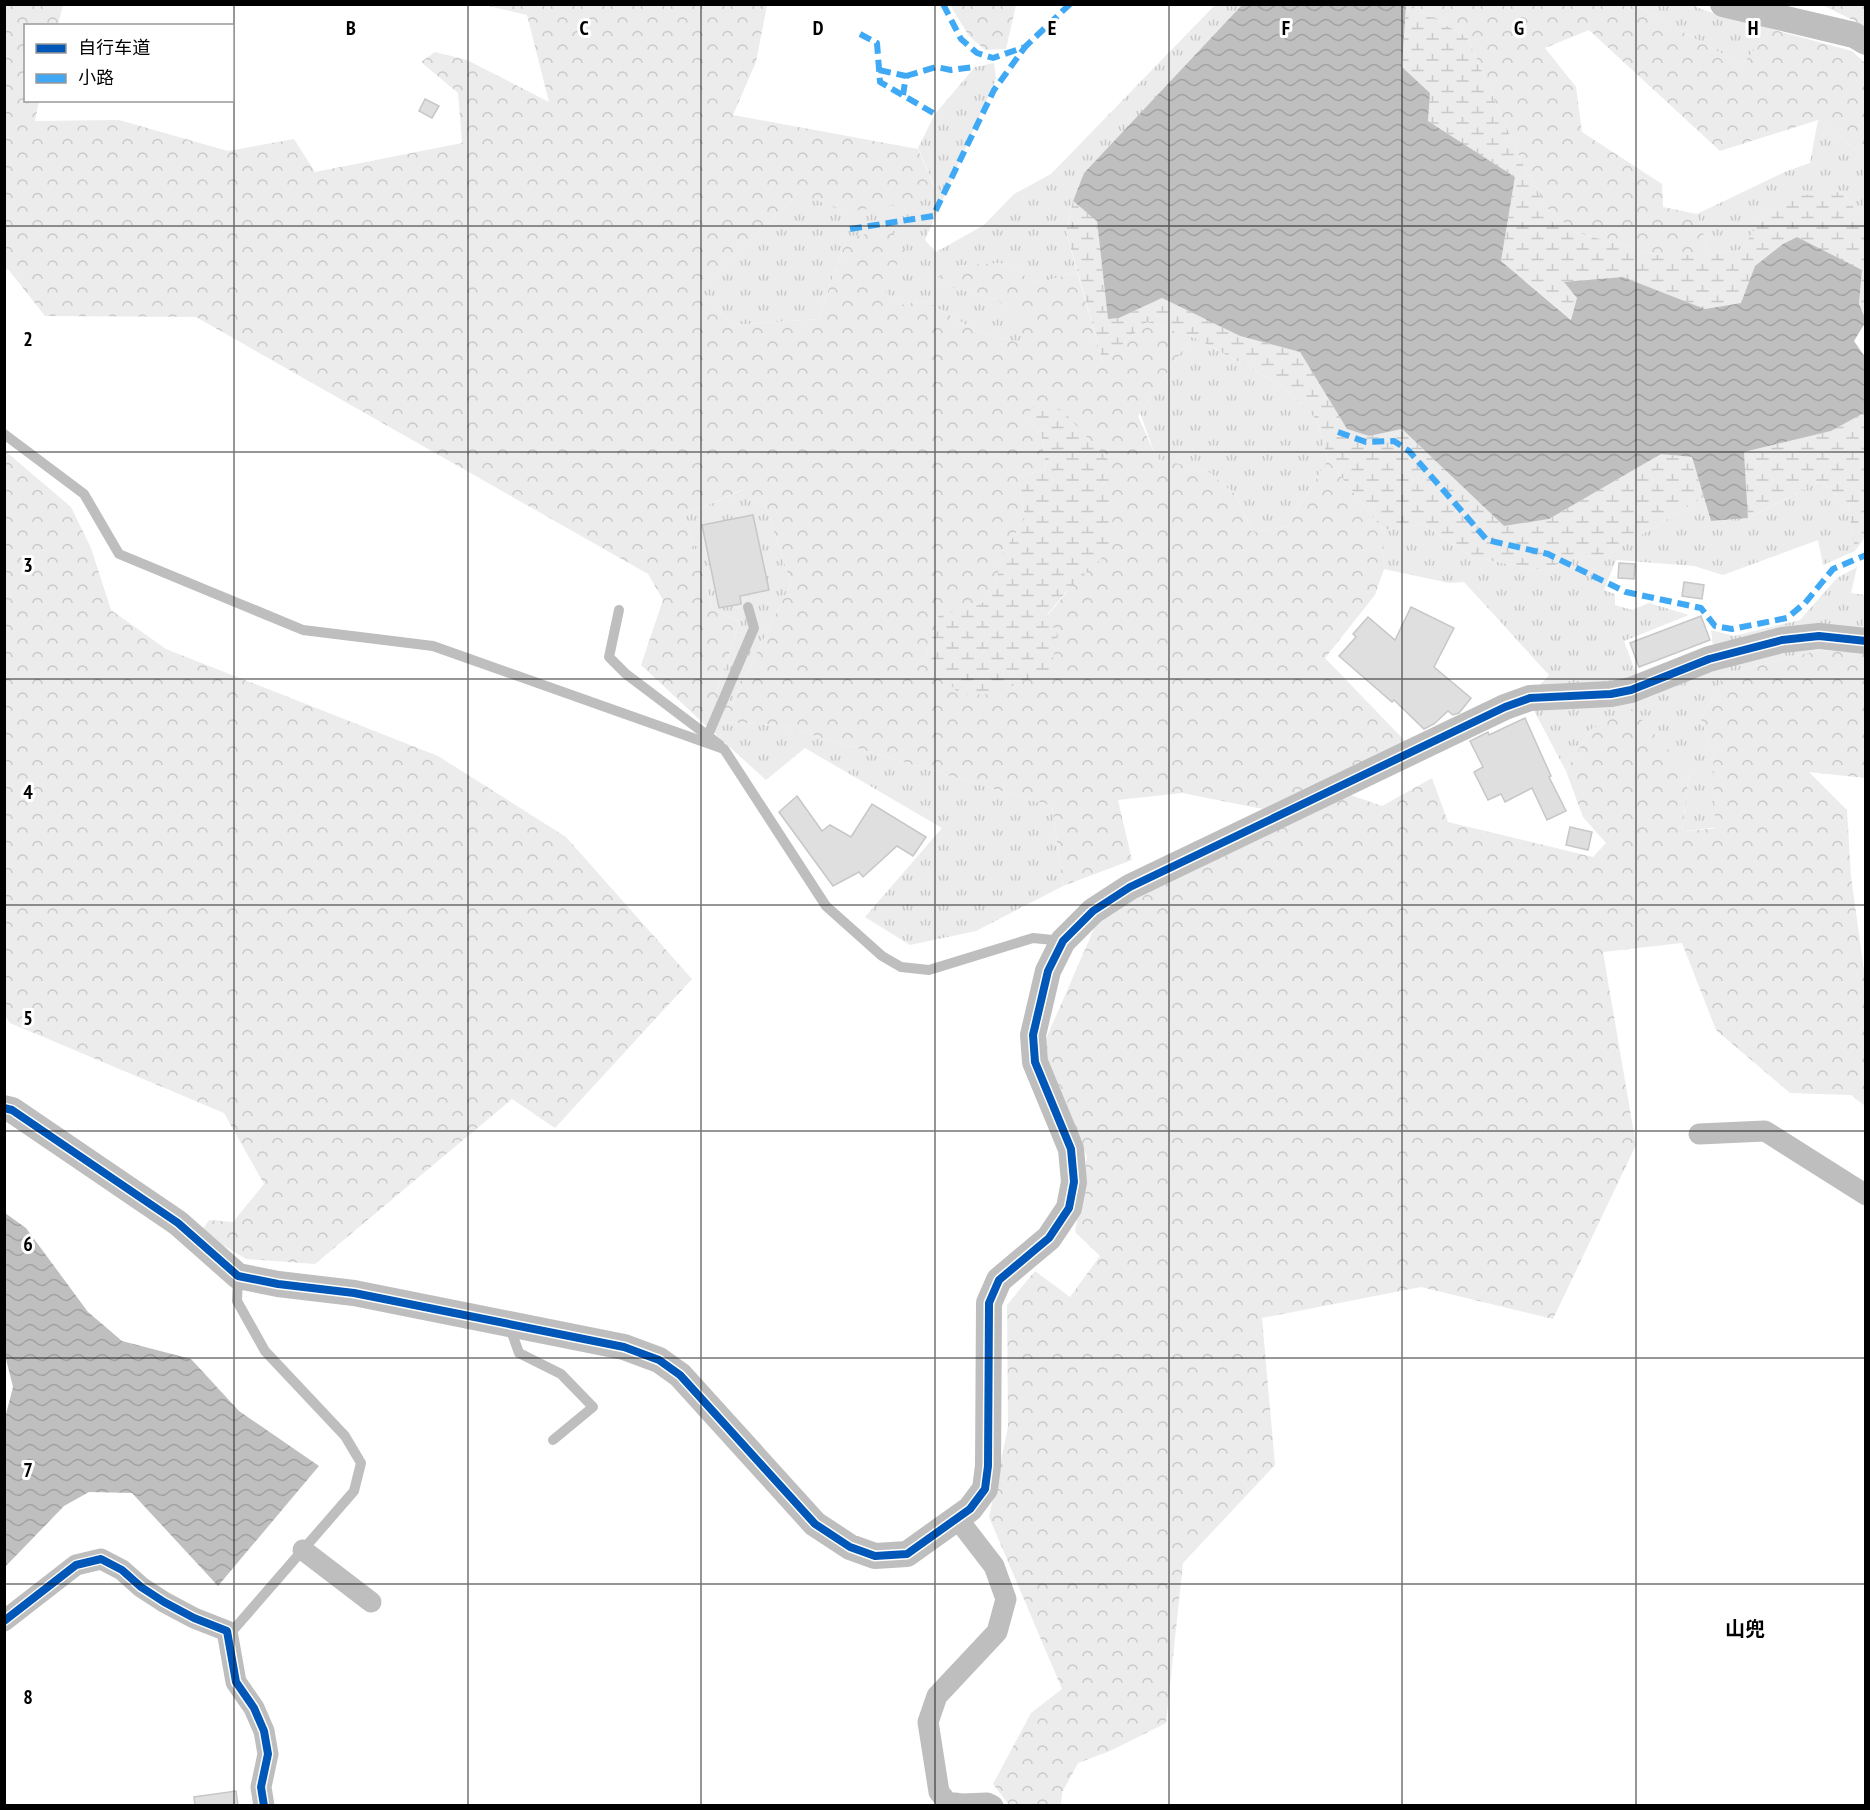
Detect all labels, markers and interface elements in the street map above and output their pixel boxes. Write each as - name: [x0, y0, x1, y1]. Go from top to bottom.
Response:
- text: B: [346, 15, 356, 41]
- text: C: [579, 15, 589, 41]
- text: D: [813, 15, 824, 41]
- text: E: [1048, 15, 1056, 41]
- text: F: [1282, 15, 1290, 41]
- text: G: [1514, 15, 1524, 41]
- text: H: [1748, 15, 1758, 41]
- legend: [24, 24, 234, 102]
- text: 自行车道: [78, 36, 150, 59]
- text: 小路: [78, 66, 114, 89]
- text: 2: [23, 326, 33, 352]
- text: 3: [23, 552, 33, 578]
- text: 4: [23, 779, 33, 805]
- text: 5: [23, 1005, 33, 1031]
- text: 6: [23, 1231, 33, 1257]
- text: 7: [23, 1457, 33, 1483]
- district label: 山兜: [1725, 1616, 1765, 1642]
- text: 8: [23, 1684, 33, 1710]

